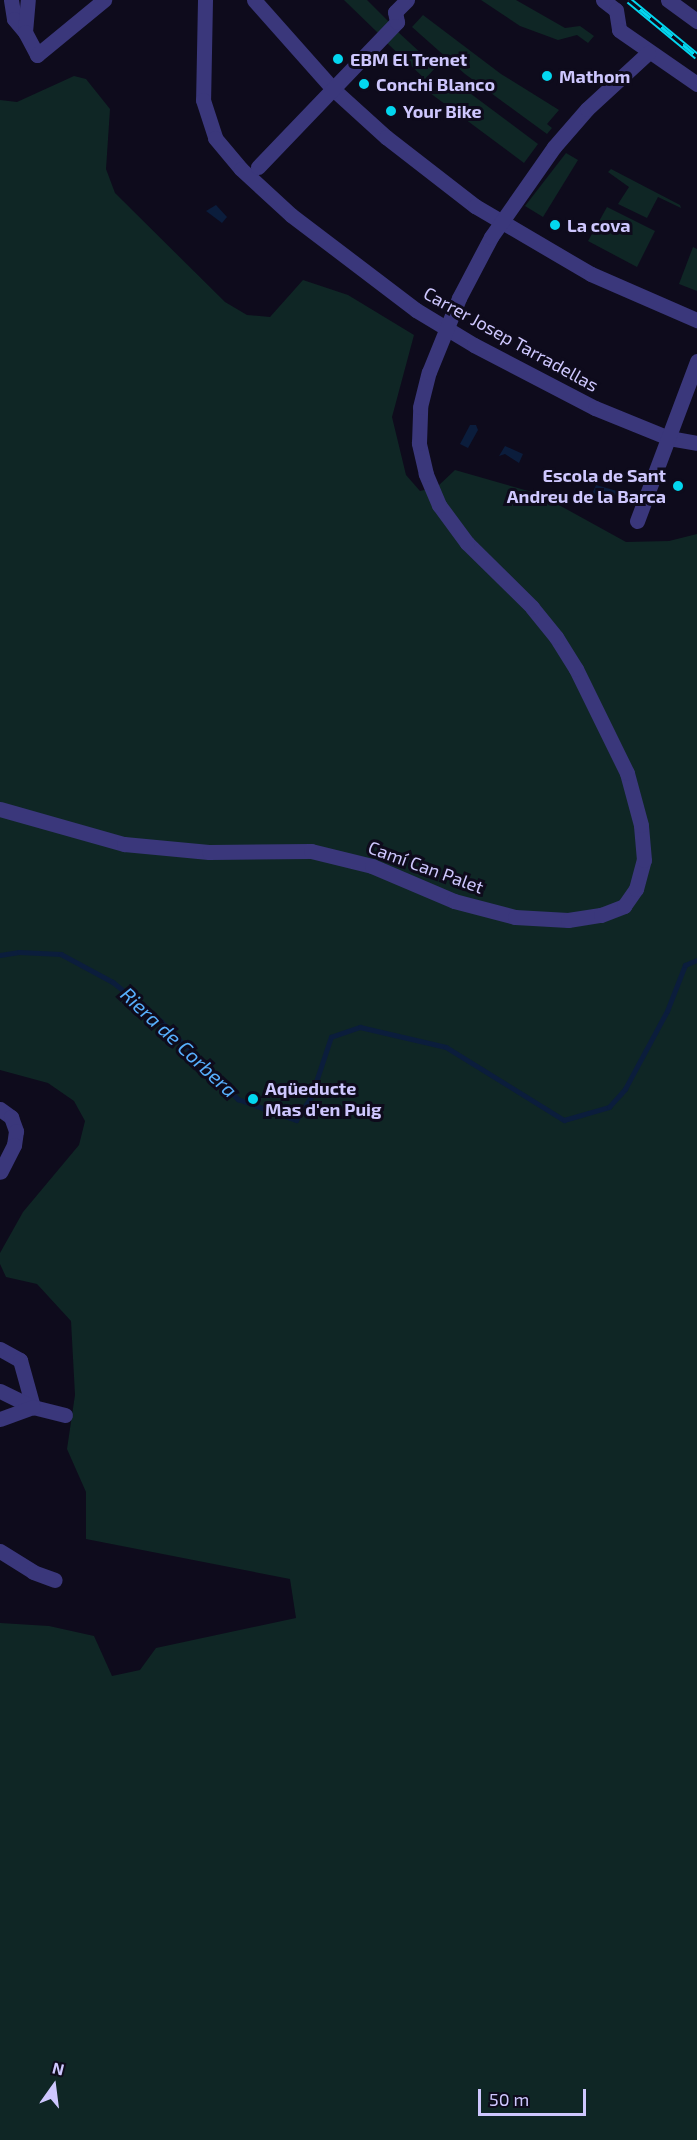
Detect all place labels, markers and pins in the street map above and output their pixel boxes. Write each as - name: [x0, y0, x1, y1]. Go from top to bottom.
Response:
- place label: EBM El Trenet: [350, 48, 468, 70]
- marker: EBM El Trenet: [331, 52, 345, 66]
- place label: Mathom: [559, 65, 630, 87]
- marker: Mathom: [540, 69, 554, 83]
- place label: Conchi Blanco: [376, 73, 495, 95]
- marker: Conchi Blanco: [357, 77, 371, 91]
- place label: Your Bike: [403, 100, 482, 122]
- marker: Your Bike: [384, 104, 398, 118]
- place label: La cova: [567, 214, 631, 236]
- marker: La cova: [548, 218, 562, 232]
- place label: Escola de Sant Andreu de la Barca: [507, 465, 666, 508]
- marker: Escola de Sant Andreu de la Barca: [671, 479, 685, 493]
- place label: Aqüeducte Mas d'en Puig: [265, 1078, 381, 1120]
- marker: Aqüeducte Mas d'en Puig: [246, 1092, 260, 1106]

